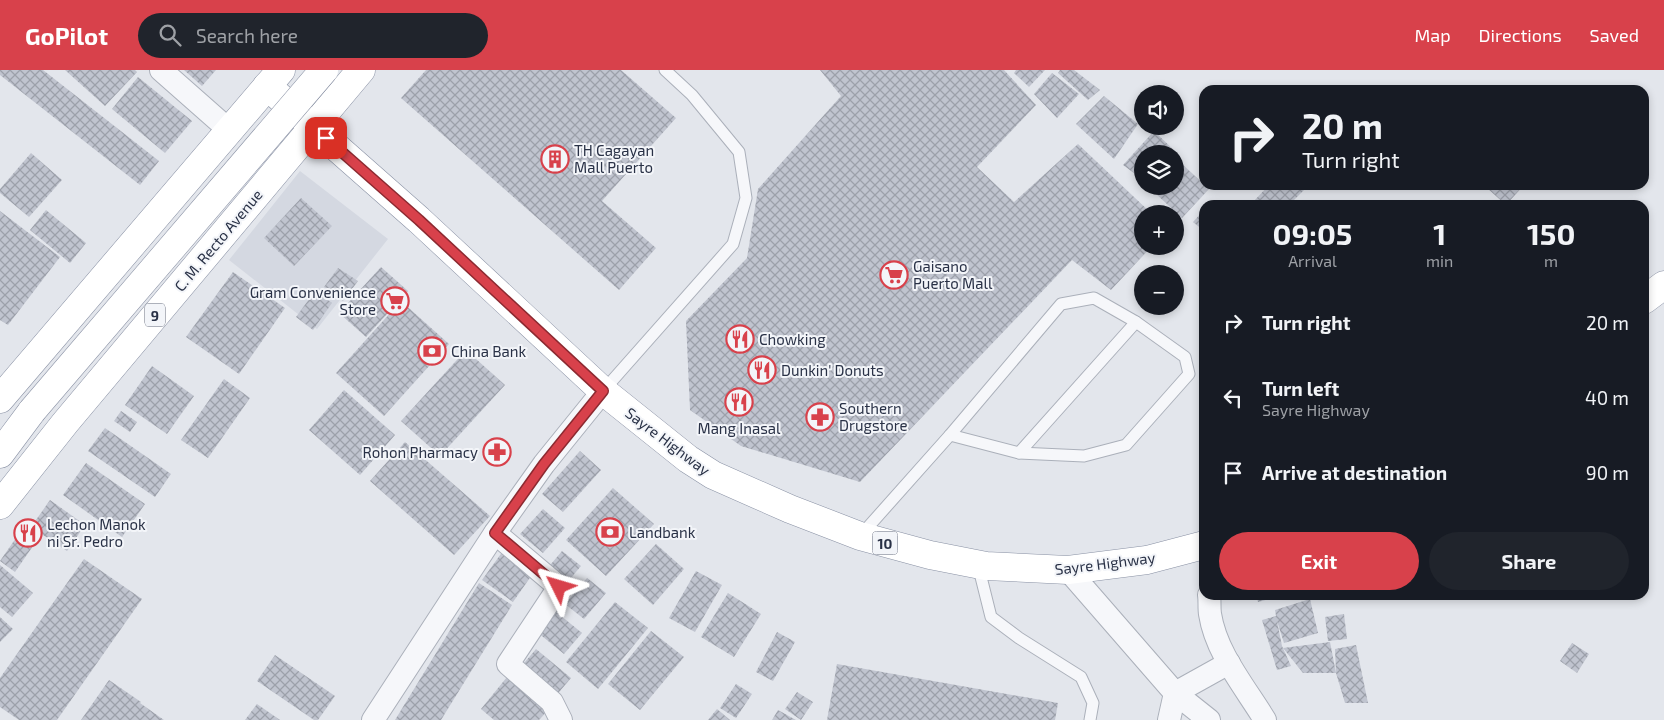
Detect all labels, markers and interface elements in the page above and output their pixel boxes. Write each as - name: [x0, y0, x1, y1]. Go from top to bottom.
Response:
- search box: [138, 13, 488, 58]
- text: GoPilot: [25, 21, 108, 50]
- icon: search: [156, 21, 184, 49]
- text: Search here: [196, 24, 298, 47]
- text: Map: [1414, 24, 1451, 46]
- text: Directions: [1479, 24, 1562, 46]
- text: Saved: [1590, 24, 1639, 46]
- map controls: [1134, 85, 1184, 315]
- button: sound: [1134, 85, 1184, 135]
- text: 20 m: [1302, 104, 1383, 146]
- icon: right: [1219, 105, 1284, 170]
- pin: [305, 117, 347, 159]
- icon: arrive: [312, 124, 340, 152]
- place label: TH Cagayan Mall Puerto: [574, 141, 654, 176]
- building icon: TH Cagayan Mall Puerto: [540, 144, 570, 174]
- button: layers: [1134, 145, 1184, 195]
- text: Turn right: [1302, 146, 1400, 172]
- street label: C. M. Recto Avenue: [170, 185, 266, 295]
- button: +: [1134, 205, 1184, 255]
- text: 09:05: [1273, 215, 1352, 251]
- text: 1: [1433, 215, 1446, 251]
- text: 150: [1527, 215, 1575, 251]
- text: Arrival: [1288, 251, 1337, 270]
- text: min: [1426, 251, 1453, 270]
- text: m: [1544, 251, 1558, 270]
- place label: Gaisano Puerto Mall: [913, 257, 993, 292]
- supermarket icon: Gaisano Puerto Mall: [879, 260, 909, 290]
- button: −: [1134, 265, 1184, 315]
- place label: Gram Convenience Store: [250, 283, 376, 318]
- supermarket icon: Gram Convenience Store: [380, 286, 410, 316]
- road number: 9: [145, 304, 165, 326]
- icon: right: [1219, 309, 1247, 337]
- text: Turn right: [1262, 311, 1350, 334]
- text: 20 m: [1586, 311, 1629, 334]
- restaurant icon: Chowking: [725, 324, 755, 354]
- place label: Chowking: [759, 330, 826, 348]
- bank icon: China Bank: [417, 336, 447, 366]
- place label: China Bank: [451, 342, 527, 360]
- restaurant icon: Dunkin' Donuts: [747, 355, 777, 385]
- place label: Dunkin' Donuts: [781, 361, 884, 379]
- text: Turn left: [1262, 377, 1339, 400]
- icon: left: [1219, 384, 1247, 412]
- text: 40 m: [1585, 386, 1629, 409]
- restaurant icon: Mang Inasal: [724, 387, 754, 417]
- place label: Southern Drugstore: [839, 399, 908, 434]
- text: Sayre Highway: [1262, 400, 1370, 419]
- pharmacy icon: Southern Drugstore: [805, 402, 835, 432]
- street label: Sayre Highway: [622, 403, 714, 479]
- place label: Mang Inasal: [697, 419, 781, 437]
- pharmacy icon: Rohon Pharmacy: [482, 437, 512, 467]
- place label: Rohon Pharmacy: [363, 443, 478, 461]
- icon: arrive: [1219, 459, 1247, 487]
- text: Arrive at destination: [1262, 461, 1447, 484]
- text: 90 m: [1586, 461, 1629, 484]
- place label: Lechon Manok ni Sr. Pedro: [47, 515, 146, 550]
- bank icon: Landbank: [595, 517, 625, 547]
- restaurant icon: Lechon Manok ni Sr. Pedro: [13, 518, 43, 548]
- place label: Landbank: [629, 523, 696, 541]
- road number: 10: [872, 532, 898, 554]
- button: Exit: [1219, 532, 1419, 590]
- button: Share: [1429, 532, 1629, 590]
- street label: Sayre Highway: [1054, 548, 1156, 578]
- position arrow: [532, 560, 584, 612]

